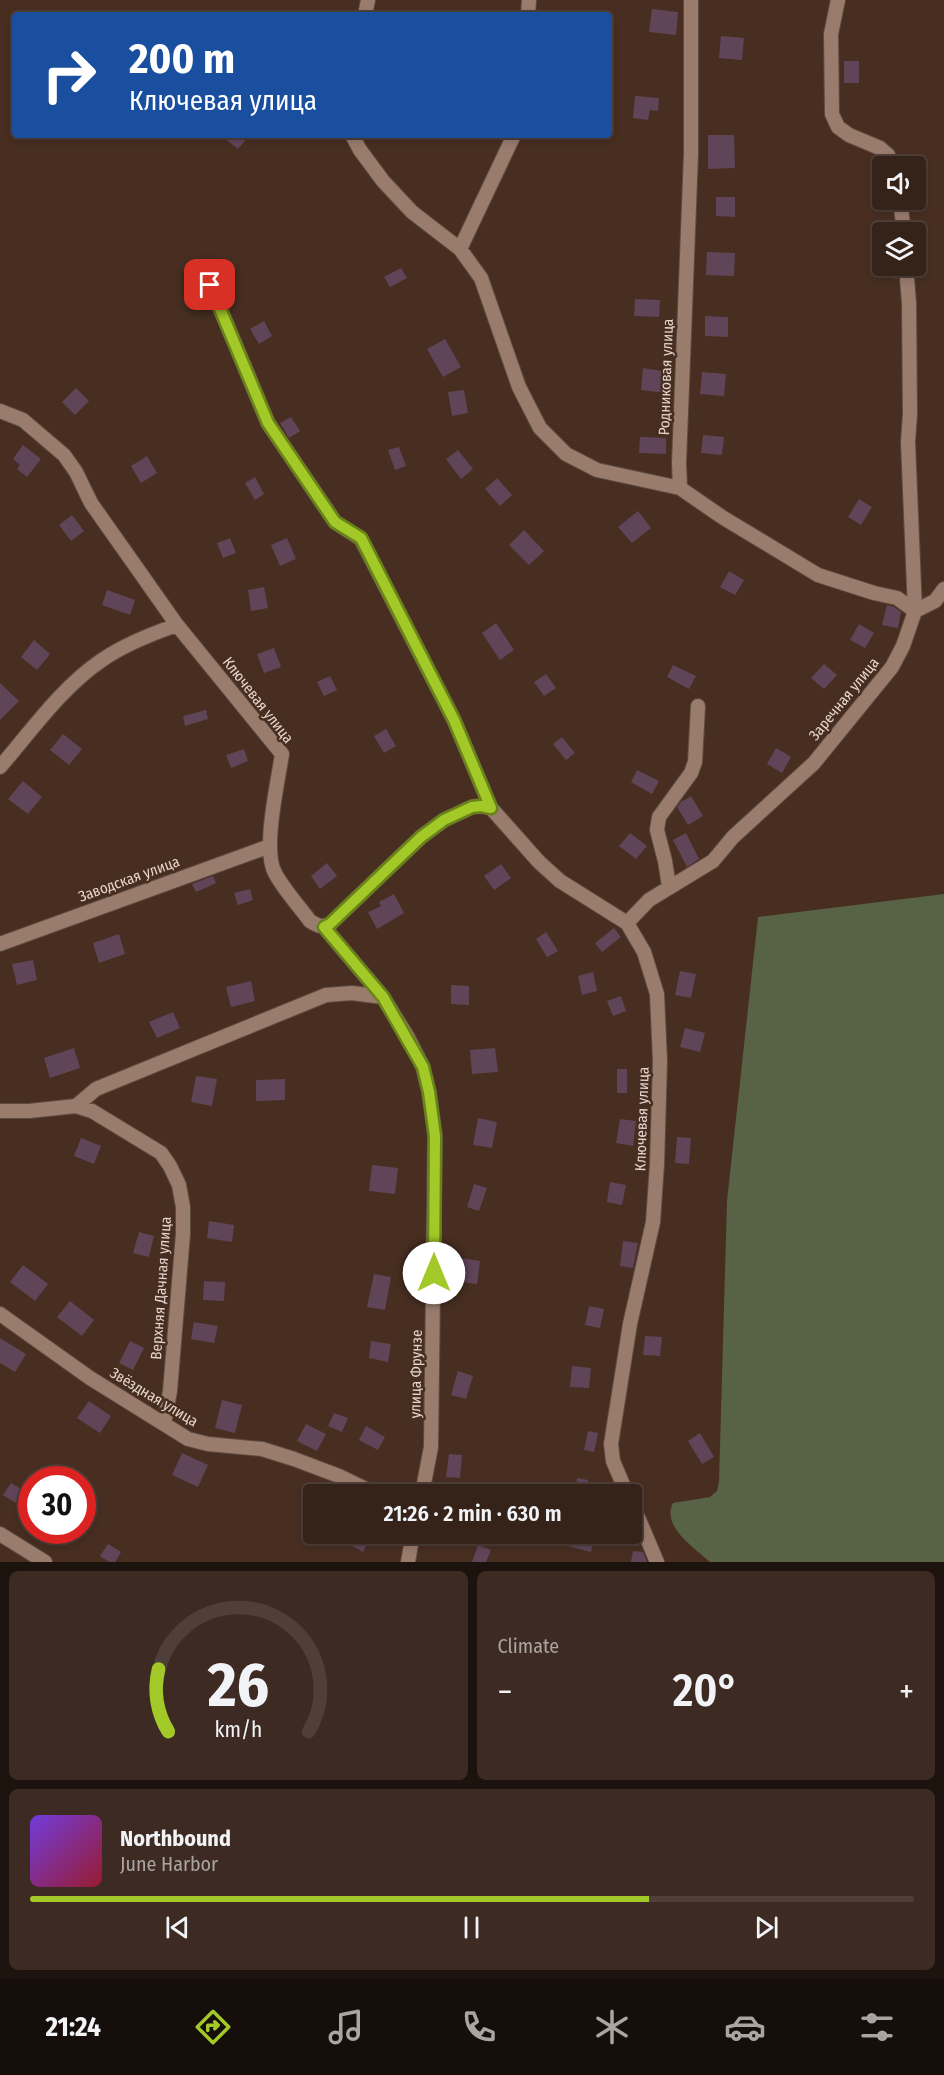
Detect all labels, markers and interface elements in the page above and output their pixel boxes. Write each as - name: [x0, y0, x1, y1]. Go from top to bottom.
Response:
- text: 200 m: [129, 34, 235, 84]
- icon: right: [30, 36, 108, 114]
- text: Ключевая улица: [129, 85, 317, 117]
- map controls: [872, 156, 926, 276]
- button: sound: [872, 156, 926, 210]
- button: layers: [872, 222, 926, 276]
- pin: [184, 259, 235, 310]
- icon: arrive: [193, 268, 226, 301]
- street label: Родниковая улица: [655, 318, 677, 436]
- street label: Ключевая улица: [219, 653, 297, 747]
- street label: Заречная улица: [805, 654, 883, 744]
- street label: Заводская улица: [76, 852, 182, 906]
- street label: Ключевая улица: [631, 1066, 653, 1172]
- street label: Верхняя Дачная улица: [147, 1216, 175, 1360]
- position arrow: [402, 1241, 466, 1305]
- street label: улица Фрунзе: [406, 1329, 426, 1419]
- street label: Звёздная улица: [107, 1364, 201, 1430]
- speed limit sign: 30: [18, 1466, 96, 1544]
- text: 21:26 · 2 min · 630 m: [384, 1500, 561, 1527]
- text: Climate: [498, 1634, 559, 1658]
- text: 26: [206, 1648, 269, 1723]
- text: 20°: [673, 1664, 739, 1718]
- text: −: [498, 1672, 512, 1712]
- text: +: [899, 1672, 914, 1712]
- text: km/h: [214, 1718, 262, 1744]
- text: Northbound: [120, 1825, 231, 1852]
- text: June Harbor: [120, 1852, 218, 1876]
- icon: previous: [161, 1911, 194, 1944]
- icon: pause: [455, 1911, 488, 1944]
- icon: next: [750, 1911, 783, 1944]
- icon: directions: [192, 2006, 234, 2048]
- icon: music: [325, 2006, 367, 2048]
- icon: phone: [458, 2006, 500, 2048]
- icon: climate: [591, 2006, 633, 2048]
- icon: car: [724, 2006, 766, 2048]
- icon: filters: [856, 2006, 898, 2048]
- text: 21:24: [45, 2011, 101, 2043]

